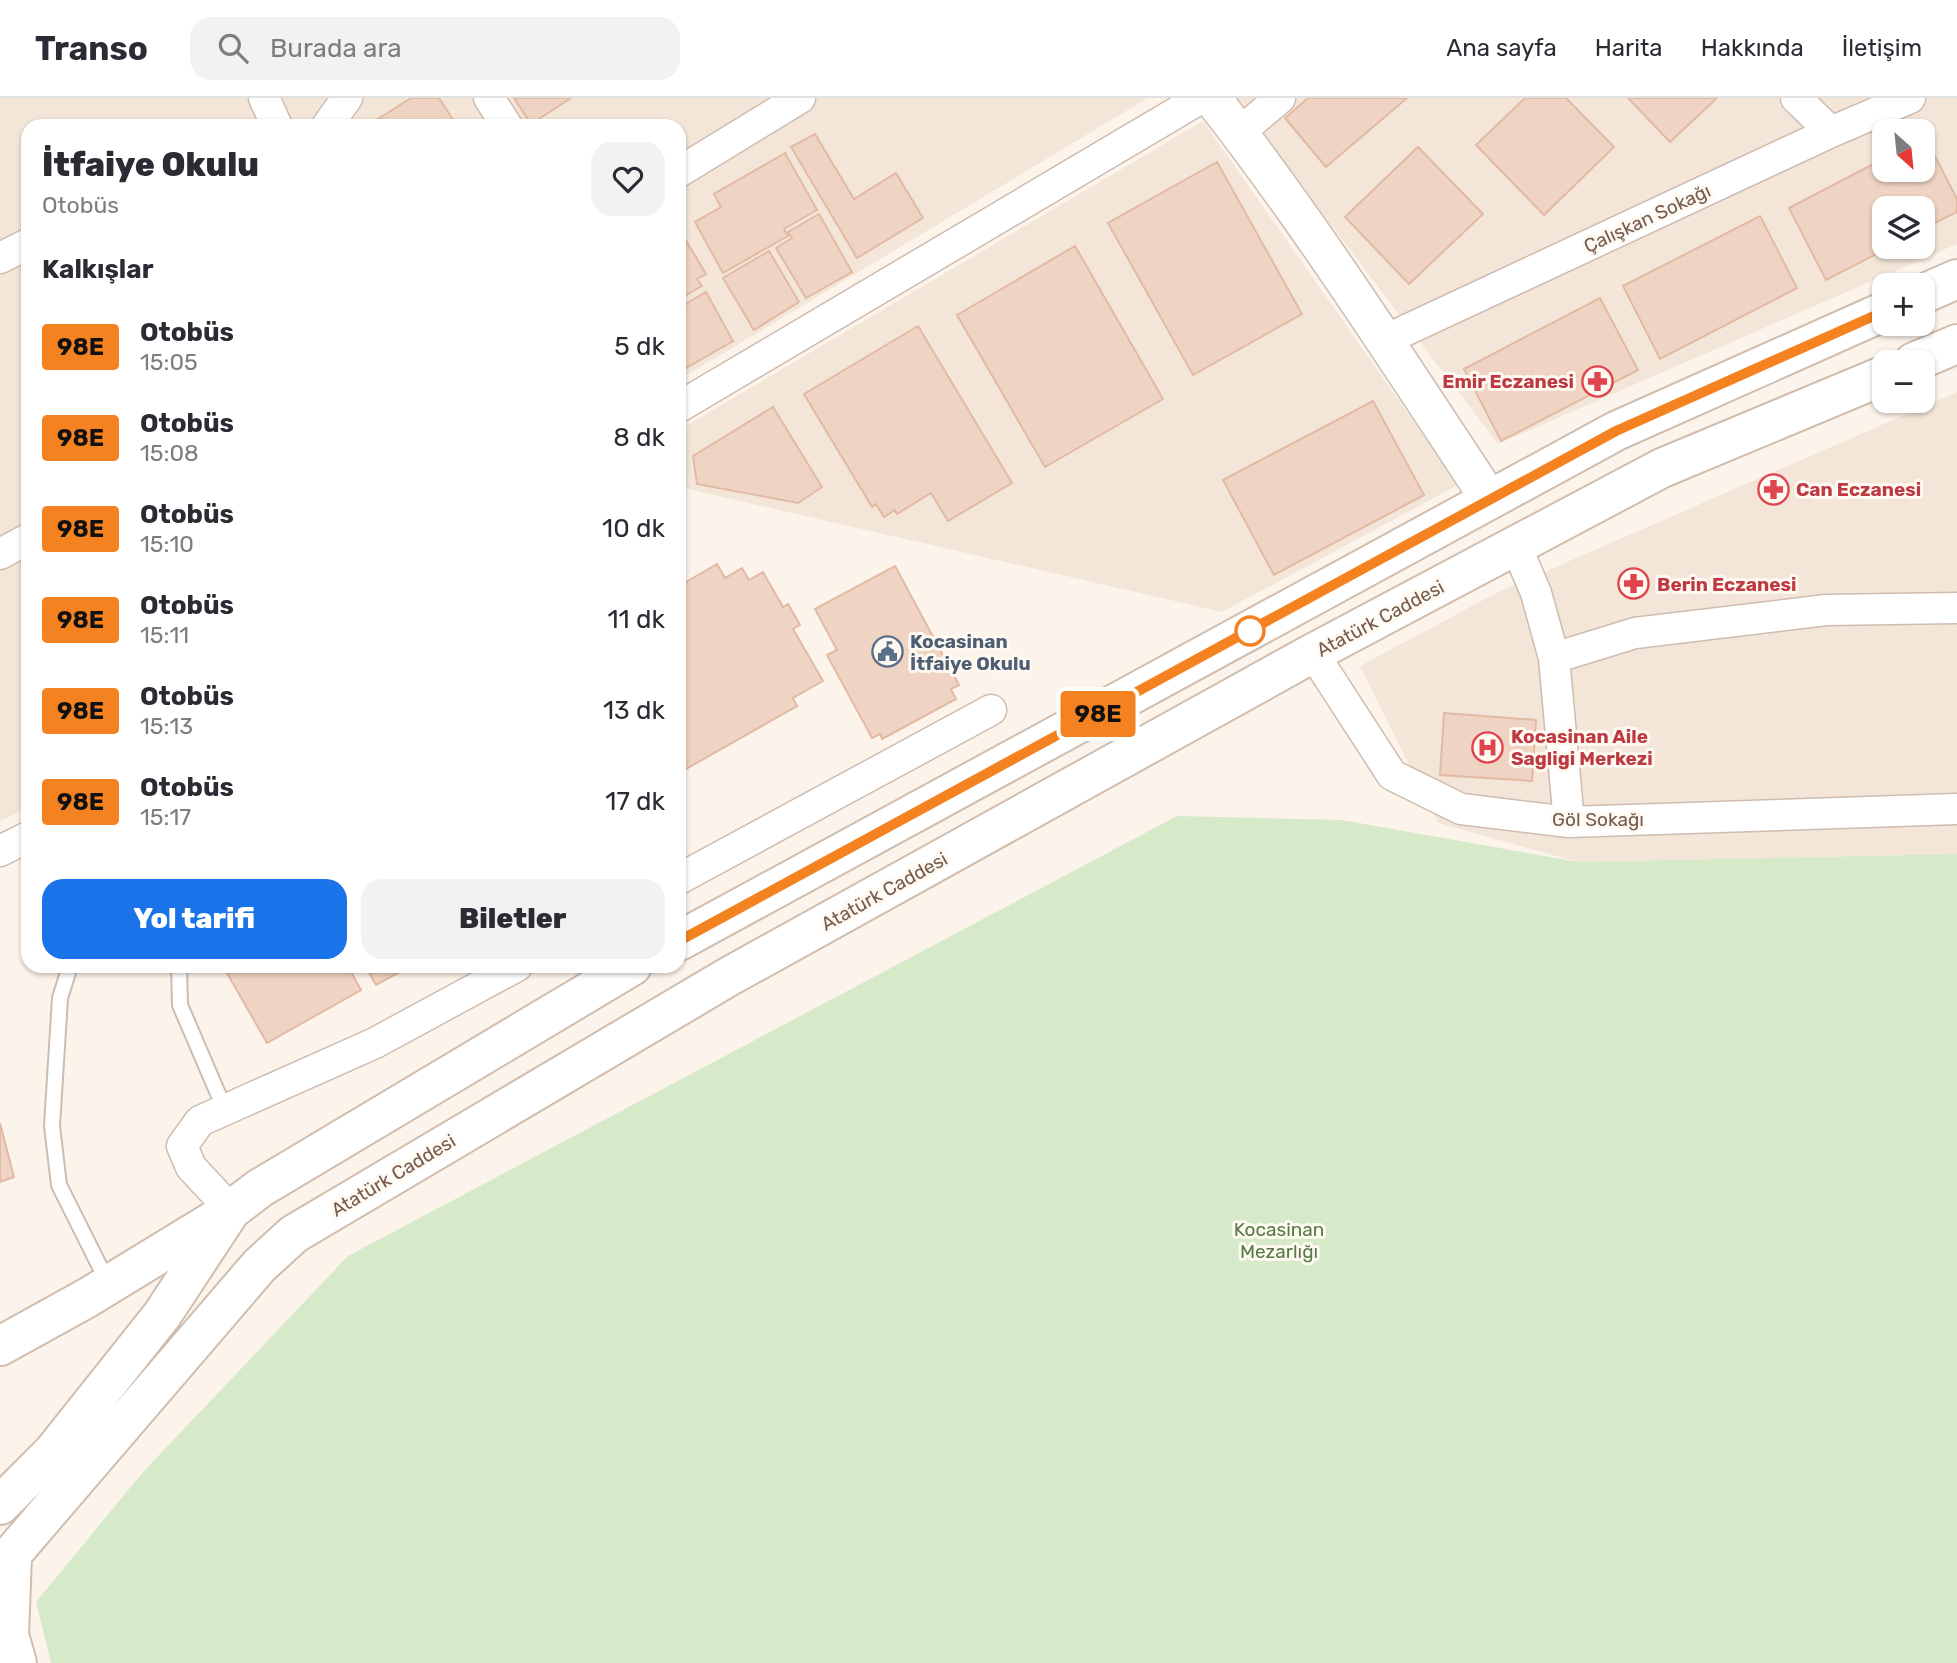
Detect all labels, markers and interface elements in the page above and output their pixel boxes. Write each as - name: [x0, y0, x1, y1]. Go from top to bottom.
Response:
- search box: [190, 17, 680, 80]
- text: Transo: [35, 29, 148, 68]
- icon: search: [214, 29, 252, 67]
- text: Burada ara: [270, 33, 401, 64]
- text: Ana sayfa: [1446, 34, 1557, 62]
- text: Harita: [1595, 34, 1663, 62]
- text: Hakkında: [1701, 34, 1804, 62]
- text: İletişim: [1842, 34, 1922, 62]
- north arrow: [1872, 119, 1936, 182]
- map controls: [1872, 119, 1935, 413]
- button: heart: [591, 142, 665, 216]
- text: İtfaiye Okulu: [42, 145, 259, 184]
- street label: Çalışkan Sokağı: [1580, 179, 1714, 258]
- text: Otobüs: [42, 191, 119, 219]
- button: layers: [1872, 196, 1935, 259]
- text: Kalkışlar: [42, 254, 153, 285]
- button: +: [1872, 273, 1935, 336]
- text: Otobüs: [140, 317, 234, 348]
- text: 5 dk: [614, 331, 665, 362]
- text: 98E: [57, 333, 104, 361]
- text: 15:05: [140, 348, 198, 376]
- button: −: [1872, 350, 1935, 413]
- pharmacy icon: Emir Eczanesi: [1580, 364, 1614, 398]
- place label: Emir Eczanesi: [1442, 370, 1574, 393]
- text: Otobüs: [140, 408, 234, 439]
- text: 8 dk: [613, 422, 665, 453]
- text: 98E: [57, 424, 104, 452]
- text: 15:08: [140, 439, 199, 467]
- pharmacy icon: Can Eczanesi: [1756, 472, 1790, 506]
- place label: Can Eczanesi: [1796, 478, 1921, 501]
- text: Otobüs: [140, 499, 234, 530]
- text: 10 dk: [602, 513, 665, 544]
- text: 98E: [57, 515, 104, 543]
- text: 15:10: [140, 530, 194, 558]
- pharmacy icon: Berin Eczanesi: [1617, 567, 1651, 601]
- place label: Berin Eczanesi: [1657, 573, 1796, 596]
- street label: Atatürk Caddesi: [1313, 575, 1448, 662]
- text: Otobüs: [140, 590, 234, 621]
- text: 11 dk: [607, 604, 665, 635]
- text: 98E: [57, 606, 104, 634]
- unlabelled marker: [1235, 616, 1265, 646]
- text: 15:11: [140, 621, 189, 649]
- place label: Kocasinan İtfaiye Okulu: [910, 630, 1031, 675]
- public building icon: Kocasinan İtfaiye Okulu: [870, 635, 904, 669]
- text: Otobüs: [140, 681, 234, 712]
- line badge: 98E: [1058, 691, 1138, 737]
- text: 13 dk: [603, 695, 665, 726]
- text: 98E: [57, 697, 104, 725]
- text: 98E: [1075, 700, 1121, 728]
- text: 15:13: [140, 712, 193, 740]
- place label: Kocasinan Aile Sagligi Merkezi: [1511, 725, 1653, 770]
- hospital icon: Kocasinan Aile Sagligi Merkezi: [1471, 730, 1505, 764]
- text: Otobüs: [140, 772, 234, 803]
- text: 17 dk: [605, 786, 665, 817]
- text: 98E: [57, 788, 104, 816]
- text: 15:17: [140, 803, 191, 831]
- street label: Göl Sokağı: [1552, 808, 1644, 831]
- street label: Atatürk Caddesi: [817, 847, 952, 936]
- button: Yol tarifi: [42, 879, 347, 959]
- button: Biletler: [361, 879, 665, 959]
- street label: Atatürk Caddesi: [327, 1129, 460, 1222]
- park label: Kocasinan Mezarlığı: [1234, 1218, 1324, 1263]

